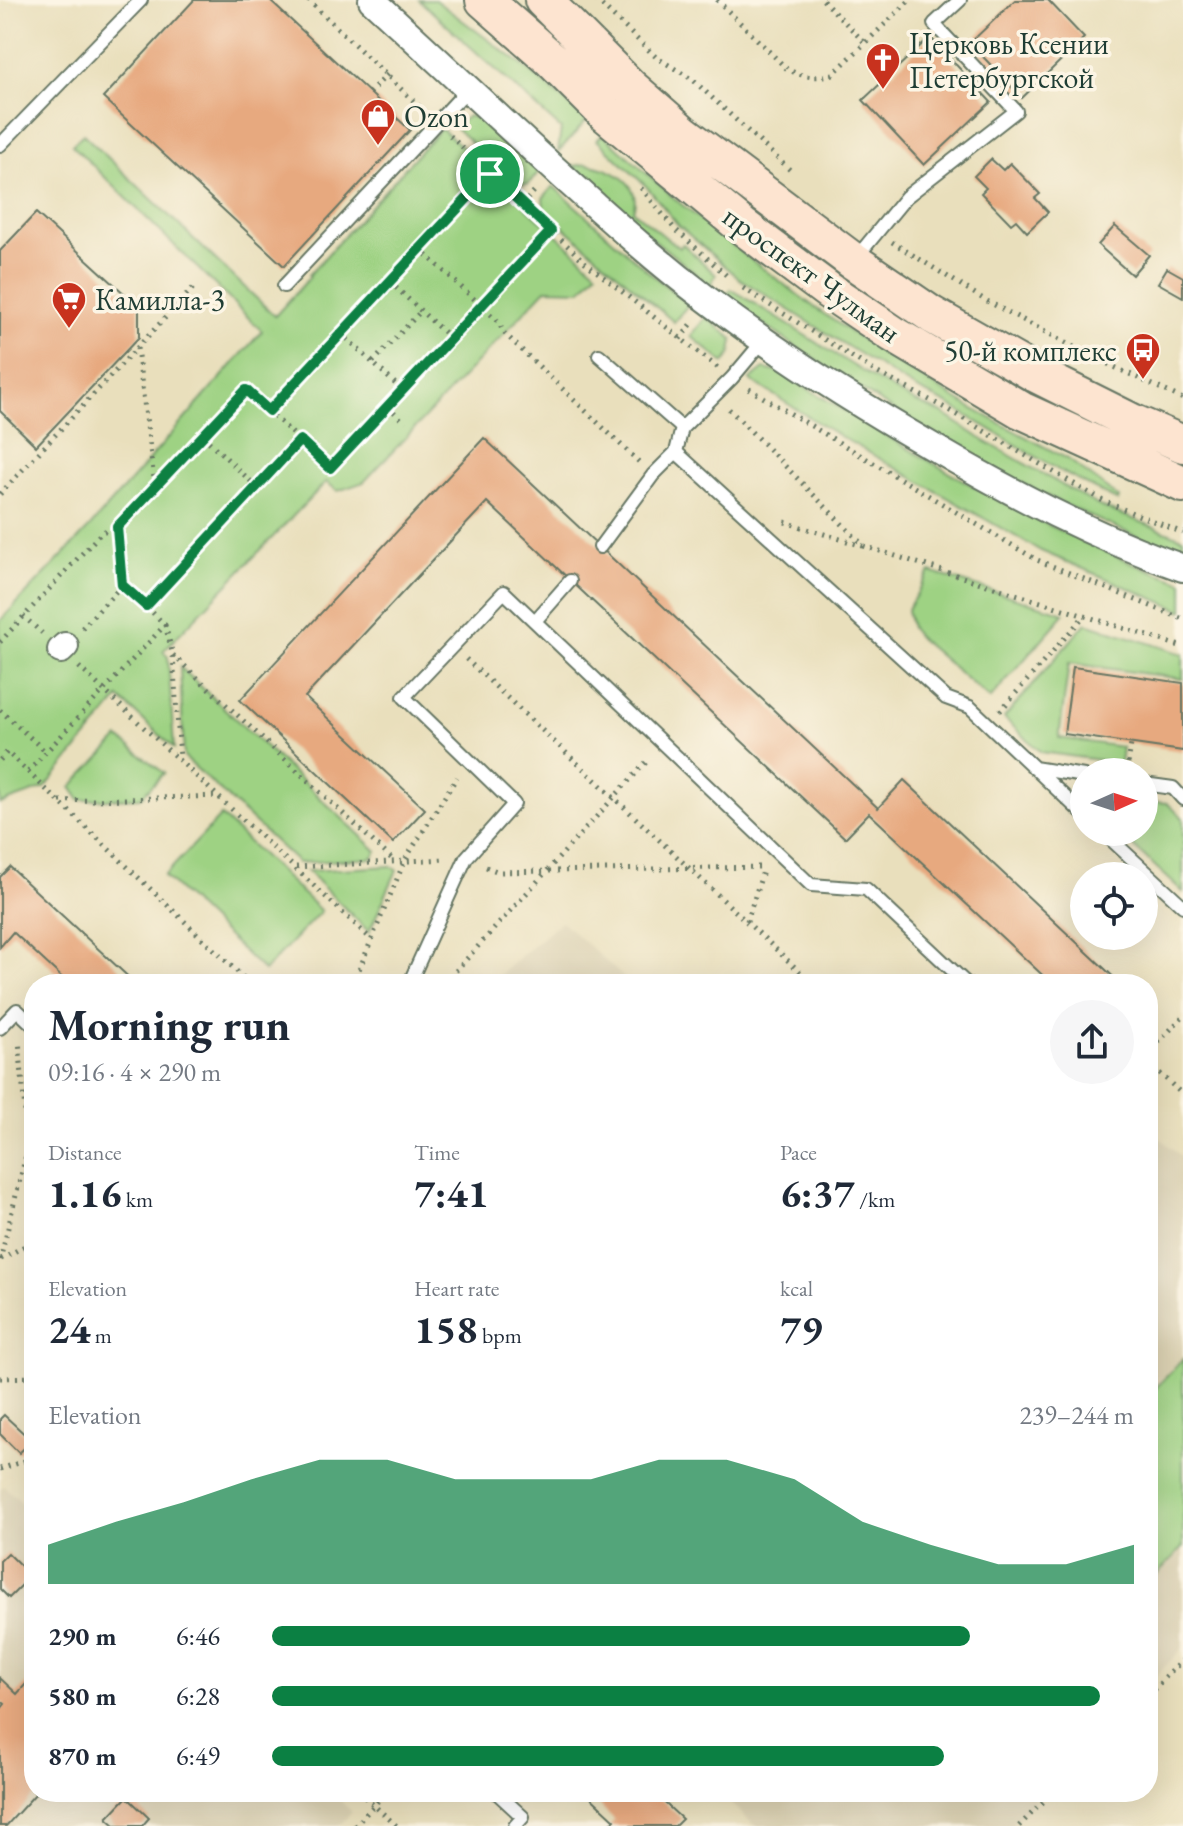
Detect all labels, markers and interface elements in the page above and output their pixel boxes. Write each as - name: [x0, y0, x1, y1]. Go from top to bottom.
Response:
- place label: Церковь Ксении Петербургской: [909, 24, 1109, 97]
- church icon: Церковь Ксении Петербургской: [864, 41, 902, 91]
- shop icon: Ozon: [359, 97, 397, 147]
- place label: Ozon: [404, 97, 469, 136]
- pin: [456, 140, 524, 208]
- icon: arrive: [468, 152, 512, 196]
- street label: проспект Чулман: [716, 196, 908, 352]
- supermarket icon: Камилла-3: [50, 280, 88, 330]
- place label: Камилла-3: [95, 280, 225, 319]
- place label: 50-й комплекс: [944, 331, 1117, 370]
- bus stop icon: 50-й комплекс: [1124, 331, 1162, 381]
- north arrow: [1070, 758, 1158, 846]
- map controls: [1070, 758, 1158, 950]
- button: locate: [1070, 862, 1158, 950]
- text: Morning run: [48, 996, 290, 1053]
- button: share: [1050, 1000, 1134, 1084]
- text: 09:16 · 4 × 290 m: [48, 1055, 221, 1089]
- text: Distance: [48, 1138, 121, 1167]
- text: Time: [414, 1138, 460, 1167]
- text: Pace: [780, 1138, 817, 1167]
- text: 1.16: [48, 1167, 121, 1219]
- text: 7:41: [414, 1167, 489, 1219]
- text: 6:37: [780, 1167, 855, 1219]
- text: km: [121, 1185, 153, 1214]
- text: /km: [855, 1185, 895, 1214]
- text: Elevation: [48, 1274, 127, 1303]
- text: Heart rate: [414, 1274, 499, 1303]
- text: kcal: [780, 1274, 813, 1303]
- text: 24: [48, 1303, 90, 1355]
- text: 158: [414, 1303, 477, 1355]
- text: 79: [780, 1303, 822, 1355]
- text: m: [90, 1321, 112, 1350]
- text: bpm: [477, 1321, 522, 1350]
- text: Elevation: [48, 1398, 142, 1432]
- text: 239–244 m: [1019, 1398, 1134, 1432]
- text: 290 m: [48, 1619, 116, 1653]
- text: 6:46: [176, 1619, 220, 1653]
- text: 580 m: [48, 1679, 116, 1713]
- text: 6:28: [176, 1679, 220, 1713]
- text: 870 m: [48, 1739, 116, 1773]
- text: 6:49: [176, 1739, 220, 1773]

